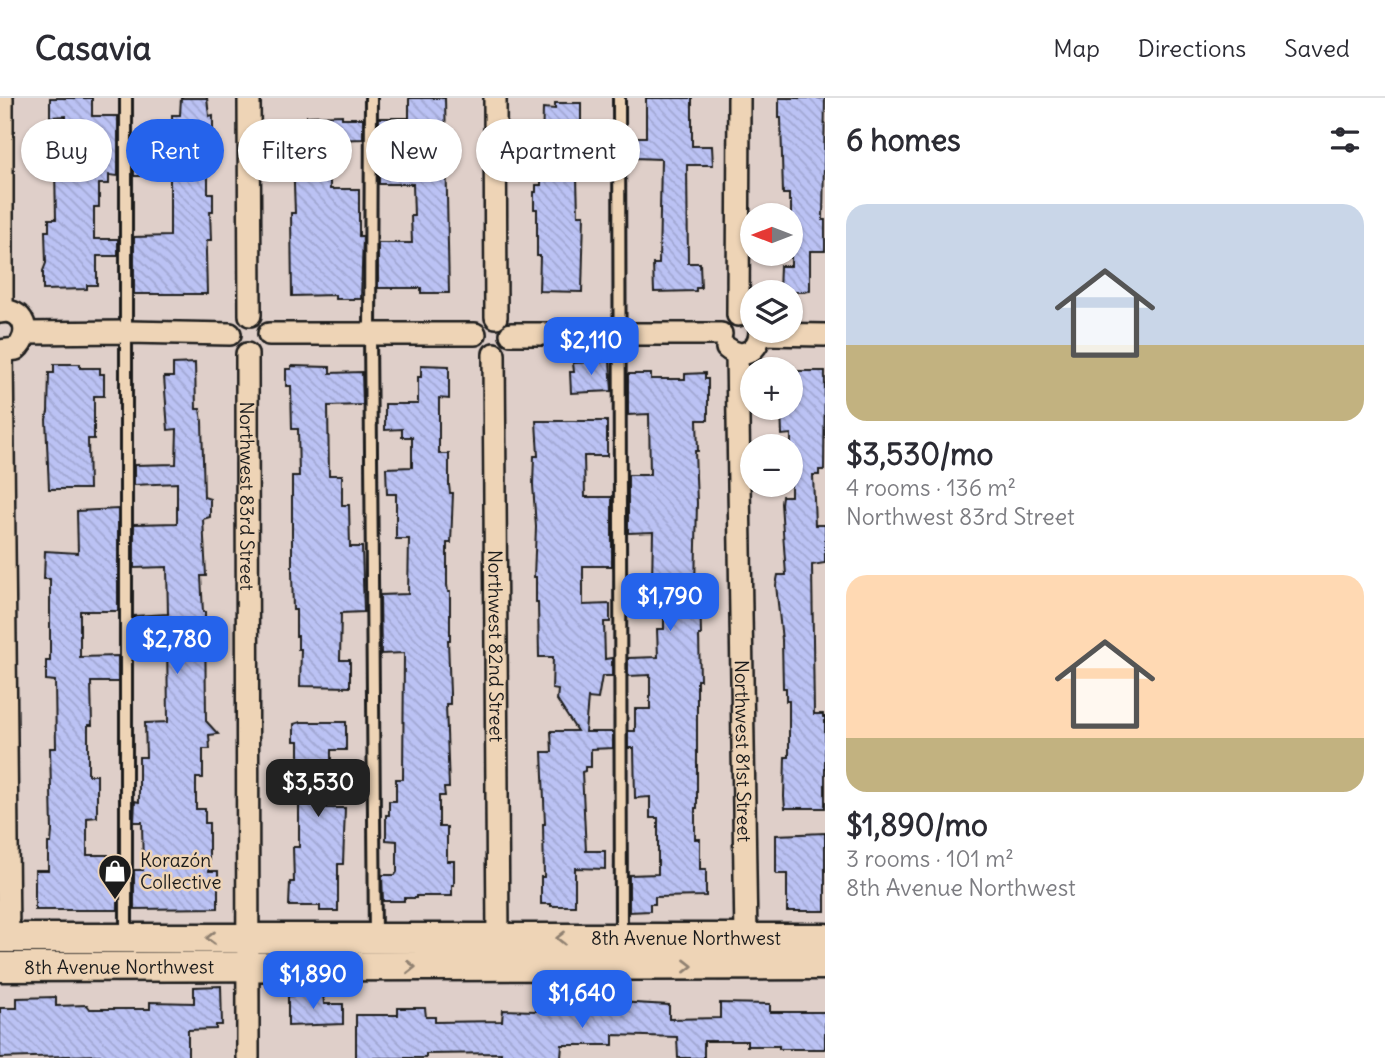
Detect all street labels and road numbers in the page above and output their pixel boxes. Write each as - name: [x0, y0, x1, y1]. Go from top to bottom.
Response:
- street label: Northwest 83rd Street: [235, 401, 259, 591]
- street label: Northwest 82nd Street: [483, 550, 509, 742]
- street label: Northwest 81st Street: [730, 660, 757, 842]
- street label: 8th Avenue Northwest: [591, 926, 781, 950]
- street label: 8th Avenue Northwest: [24, 954, 214, 979]

